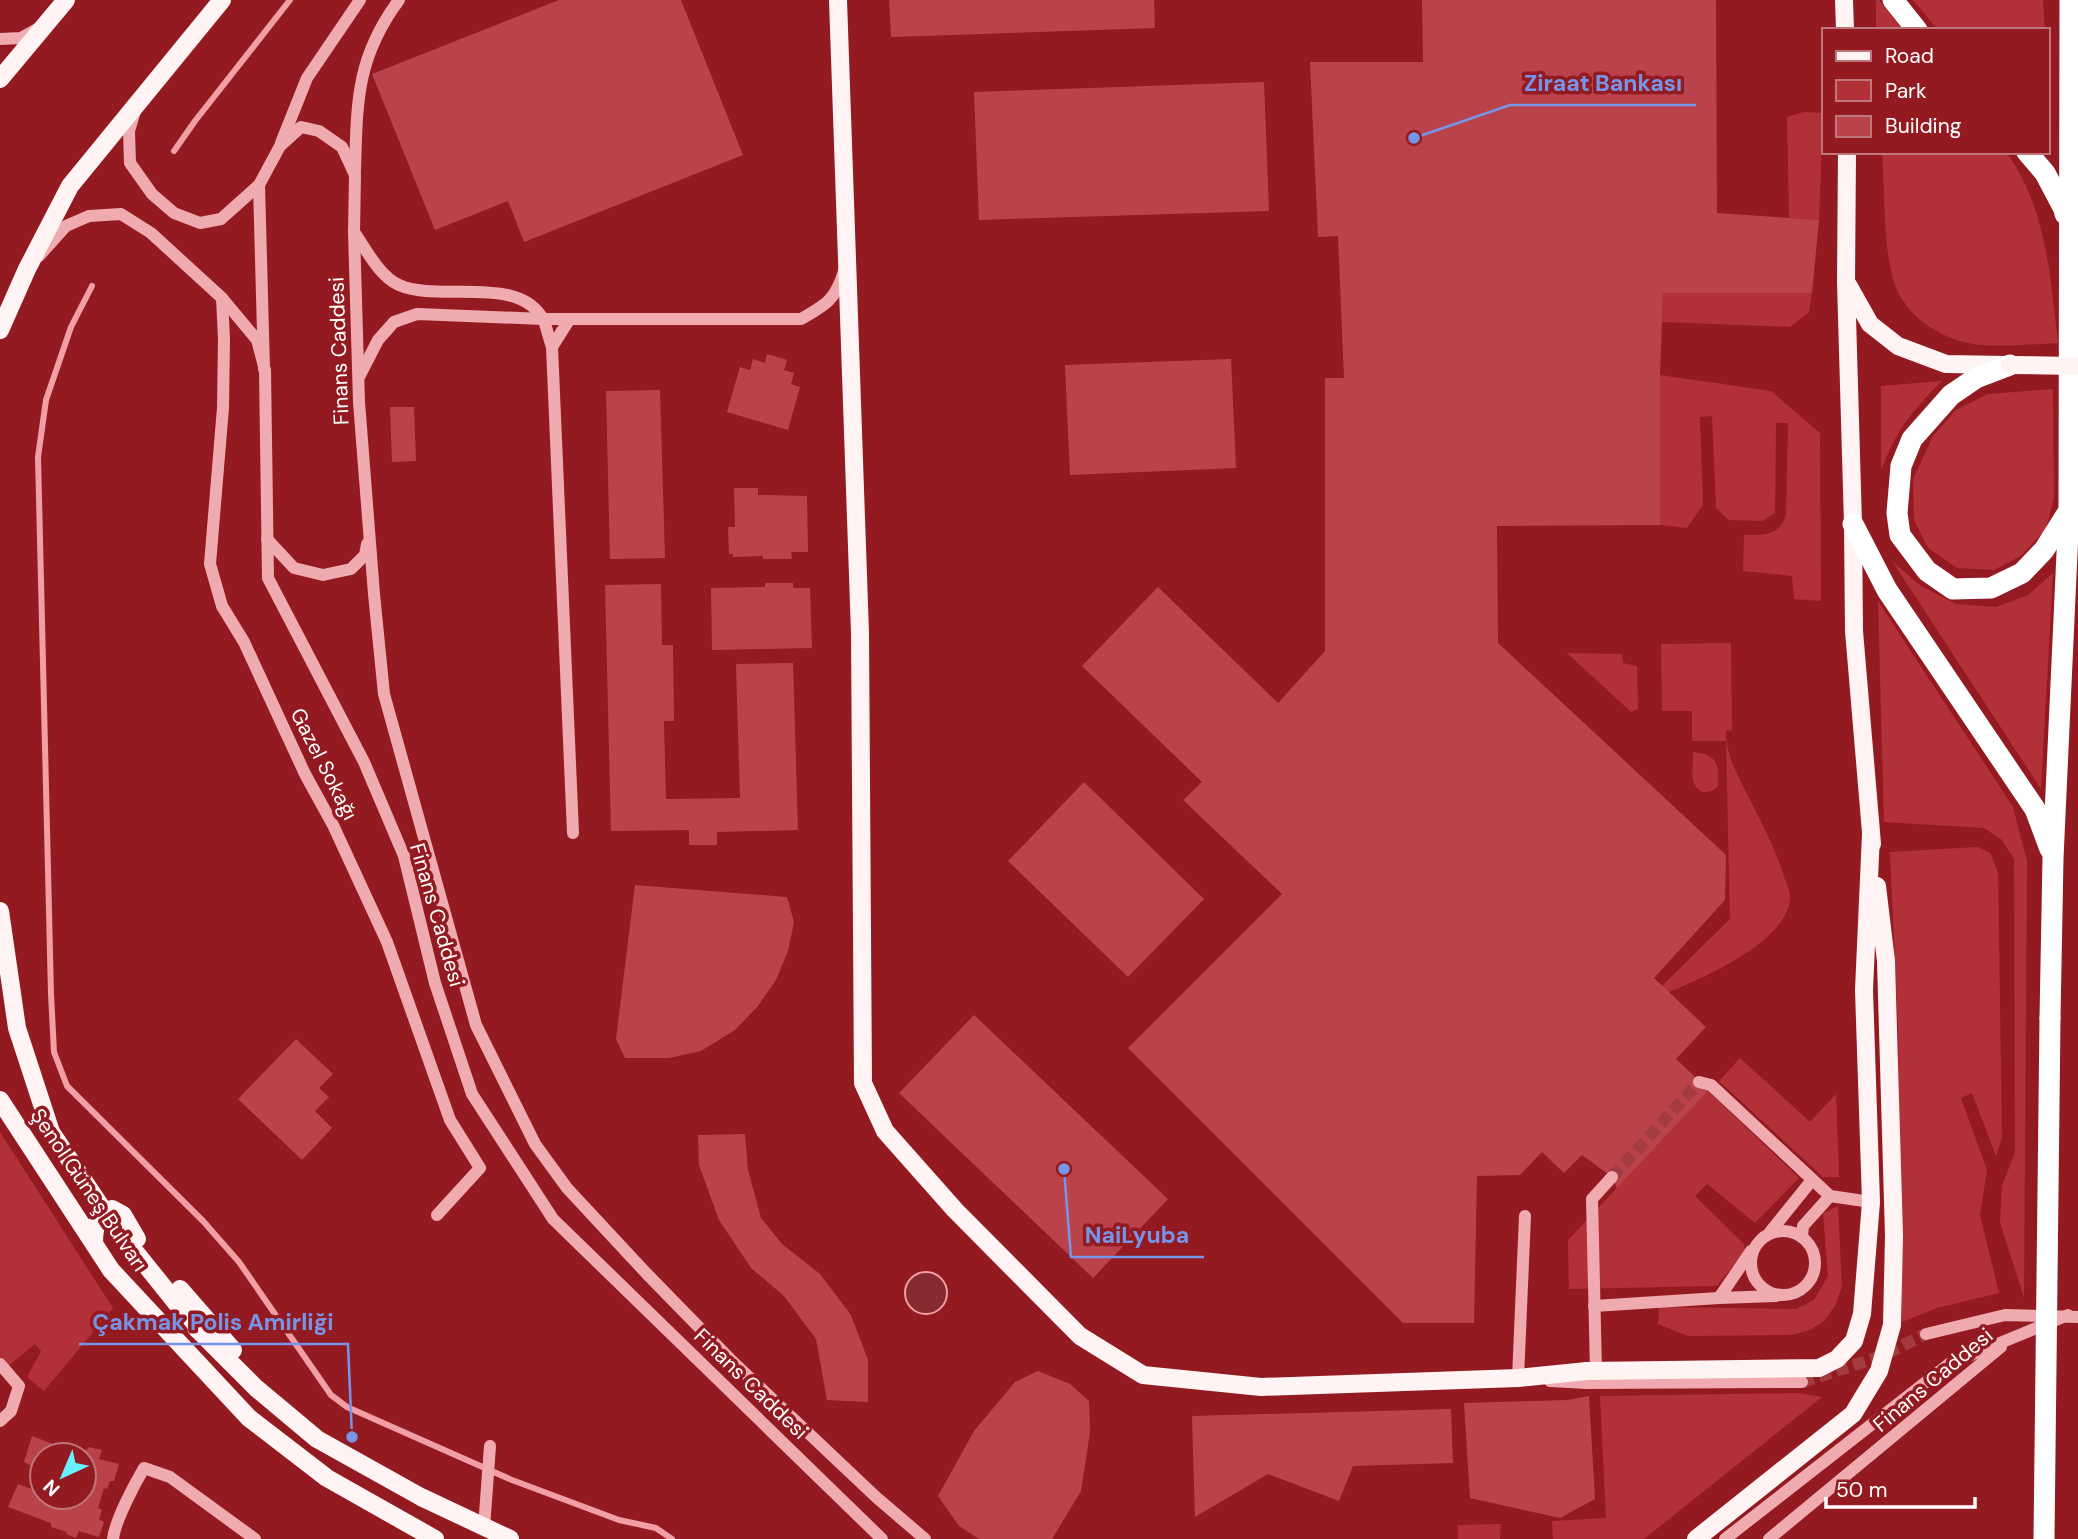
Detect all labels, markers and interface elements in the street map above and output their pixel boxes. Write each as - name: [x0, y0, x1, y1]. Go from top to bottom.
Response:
- legend: [1822, 28, 2050, 154]
- text: Road: [1885, 42, 1934, 70]
- callout: Ziraat Bankası: [1510, 61, 1696, 105]
- text: Ziraat Bankası: [1524, 68, 1682, 98]
- text: Park: [1885, 77, 1927, 105]
- text: Building: [1885, 112, 1962, 140]
- street label: Finans Caddesi: [322, 276, 356, 426]
- street label: Gazel Sokağı: [284, 703, 364, 825]
- street label: Finans Caddesi: [403, 840, 471, 990]
- street label: Şenol Güneş Bulvarı: [24, 1103, 154, 1277]
- callout: NaiLyuba: [1071, 1213, 1204, 1257]
- text: NaiLyuba: [1085, 1220, 1189, 1250]
- callout: Çakmak Polis Amirliği: [79, 1300, 348, 1344]
- text: Çakmak Polis Amirliği: [92, 1307, 334, 1337]
- street label: Finans Caddesi: [688, 1322, 814, 1446]
- street label: Finans Caddesi: [1867, 1322, 1999, 1438]
- north arrow: [28, 1441, 98, 1511]
- scale bar: [1826, 1466, 1975, 1510]
- text: N: [38, 1474, 65, 1502]
- text: 50 m: [1836, 1476, 1887, 1504]

